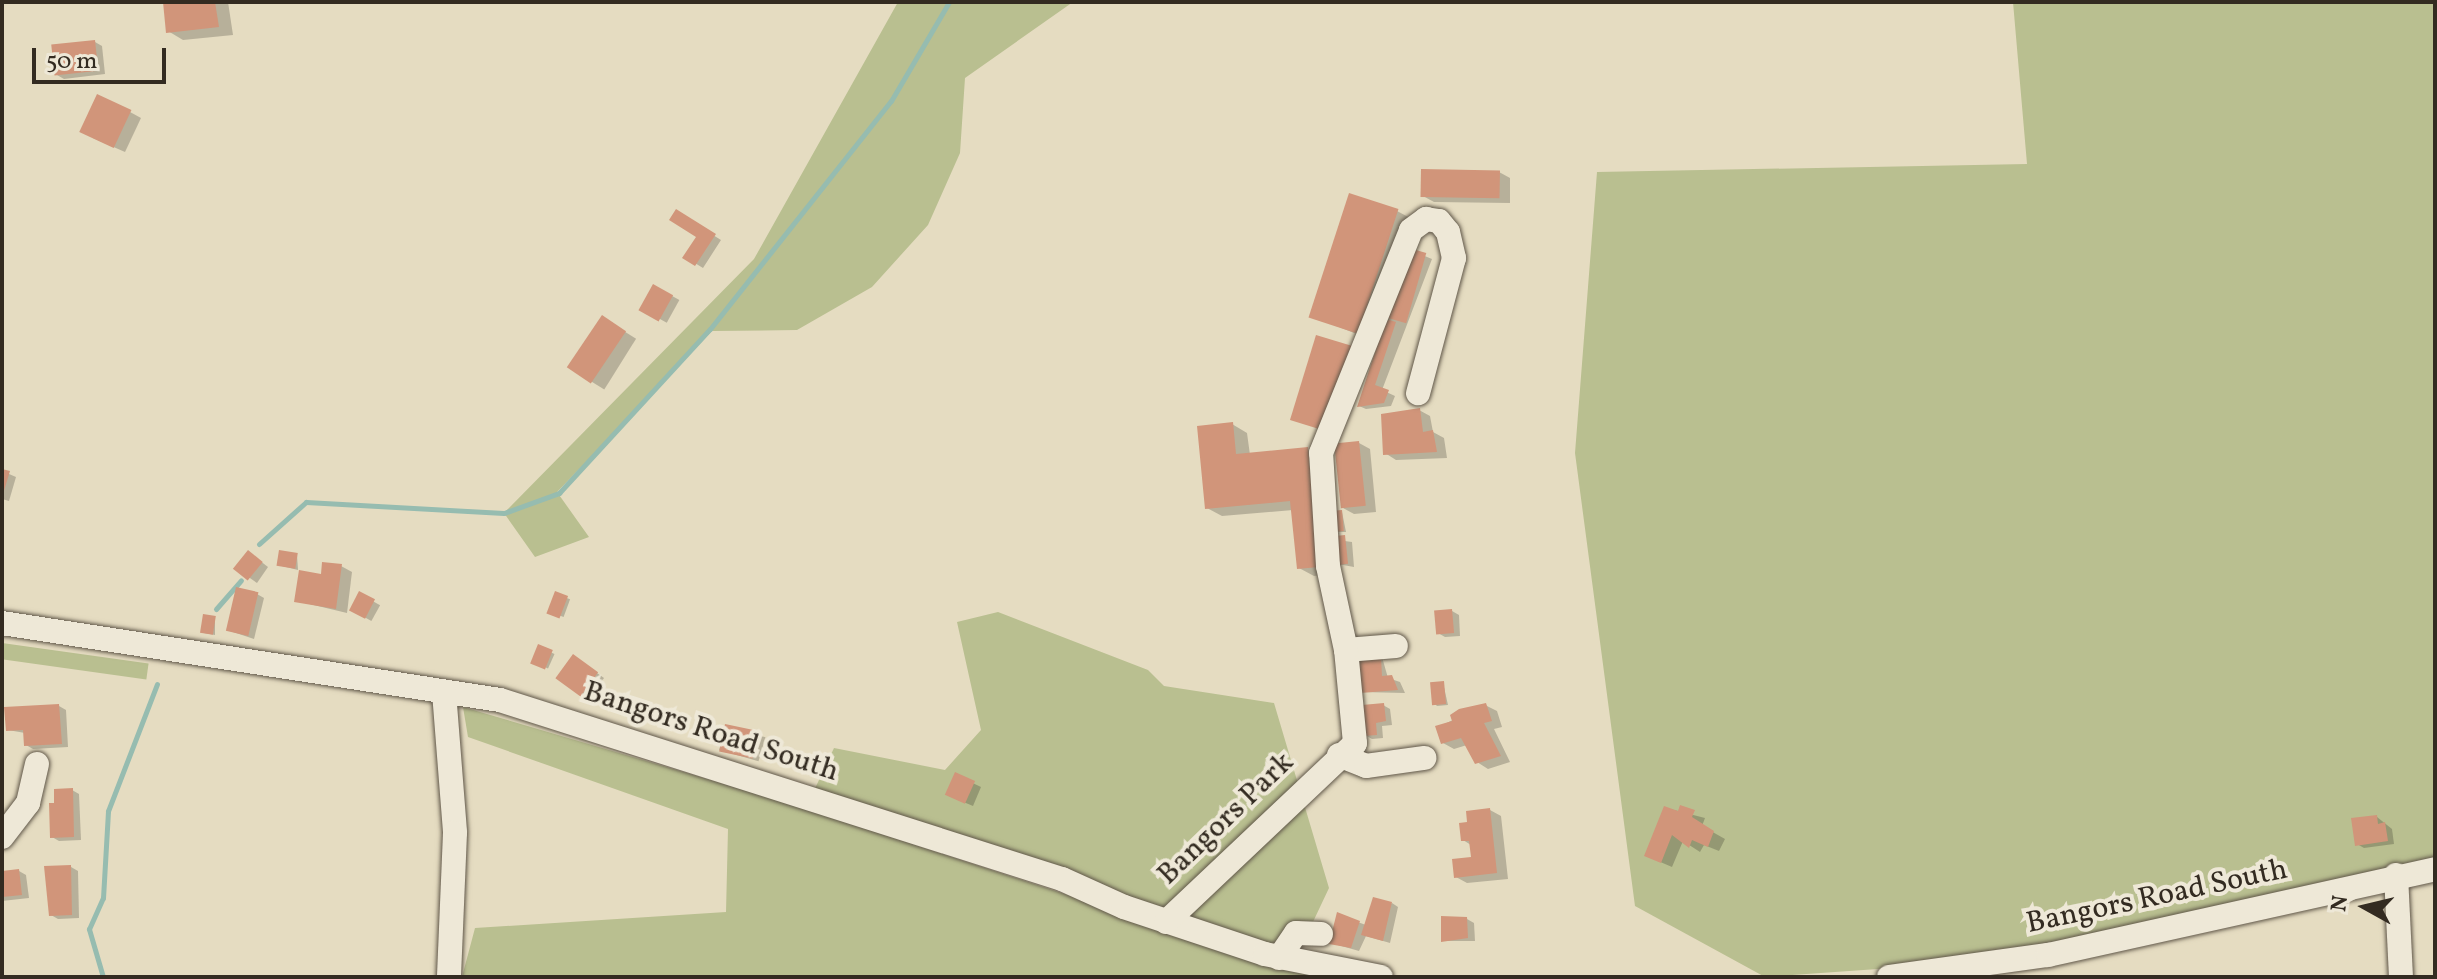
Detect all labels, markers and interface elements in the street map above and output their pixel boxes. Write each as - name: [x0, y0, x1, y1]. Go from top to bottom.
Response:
- scale bar: [36, 32, 170, 82]
- text: 50 m: [46, 45, 98, 79]
- street label: Bangors Road South: [579, 674, 843, 790]
- street label: Bangors Park: [1150, 745, 1302, 893]
- street label: Bangors Road South: [2023, 852, 2291, 942]
- north arrow: [2325, 867, 2405, 947]
- text: N: [2324, 894, 2357, 914]

